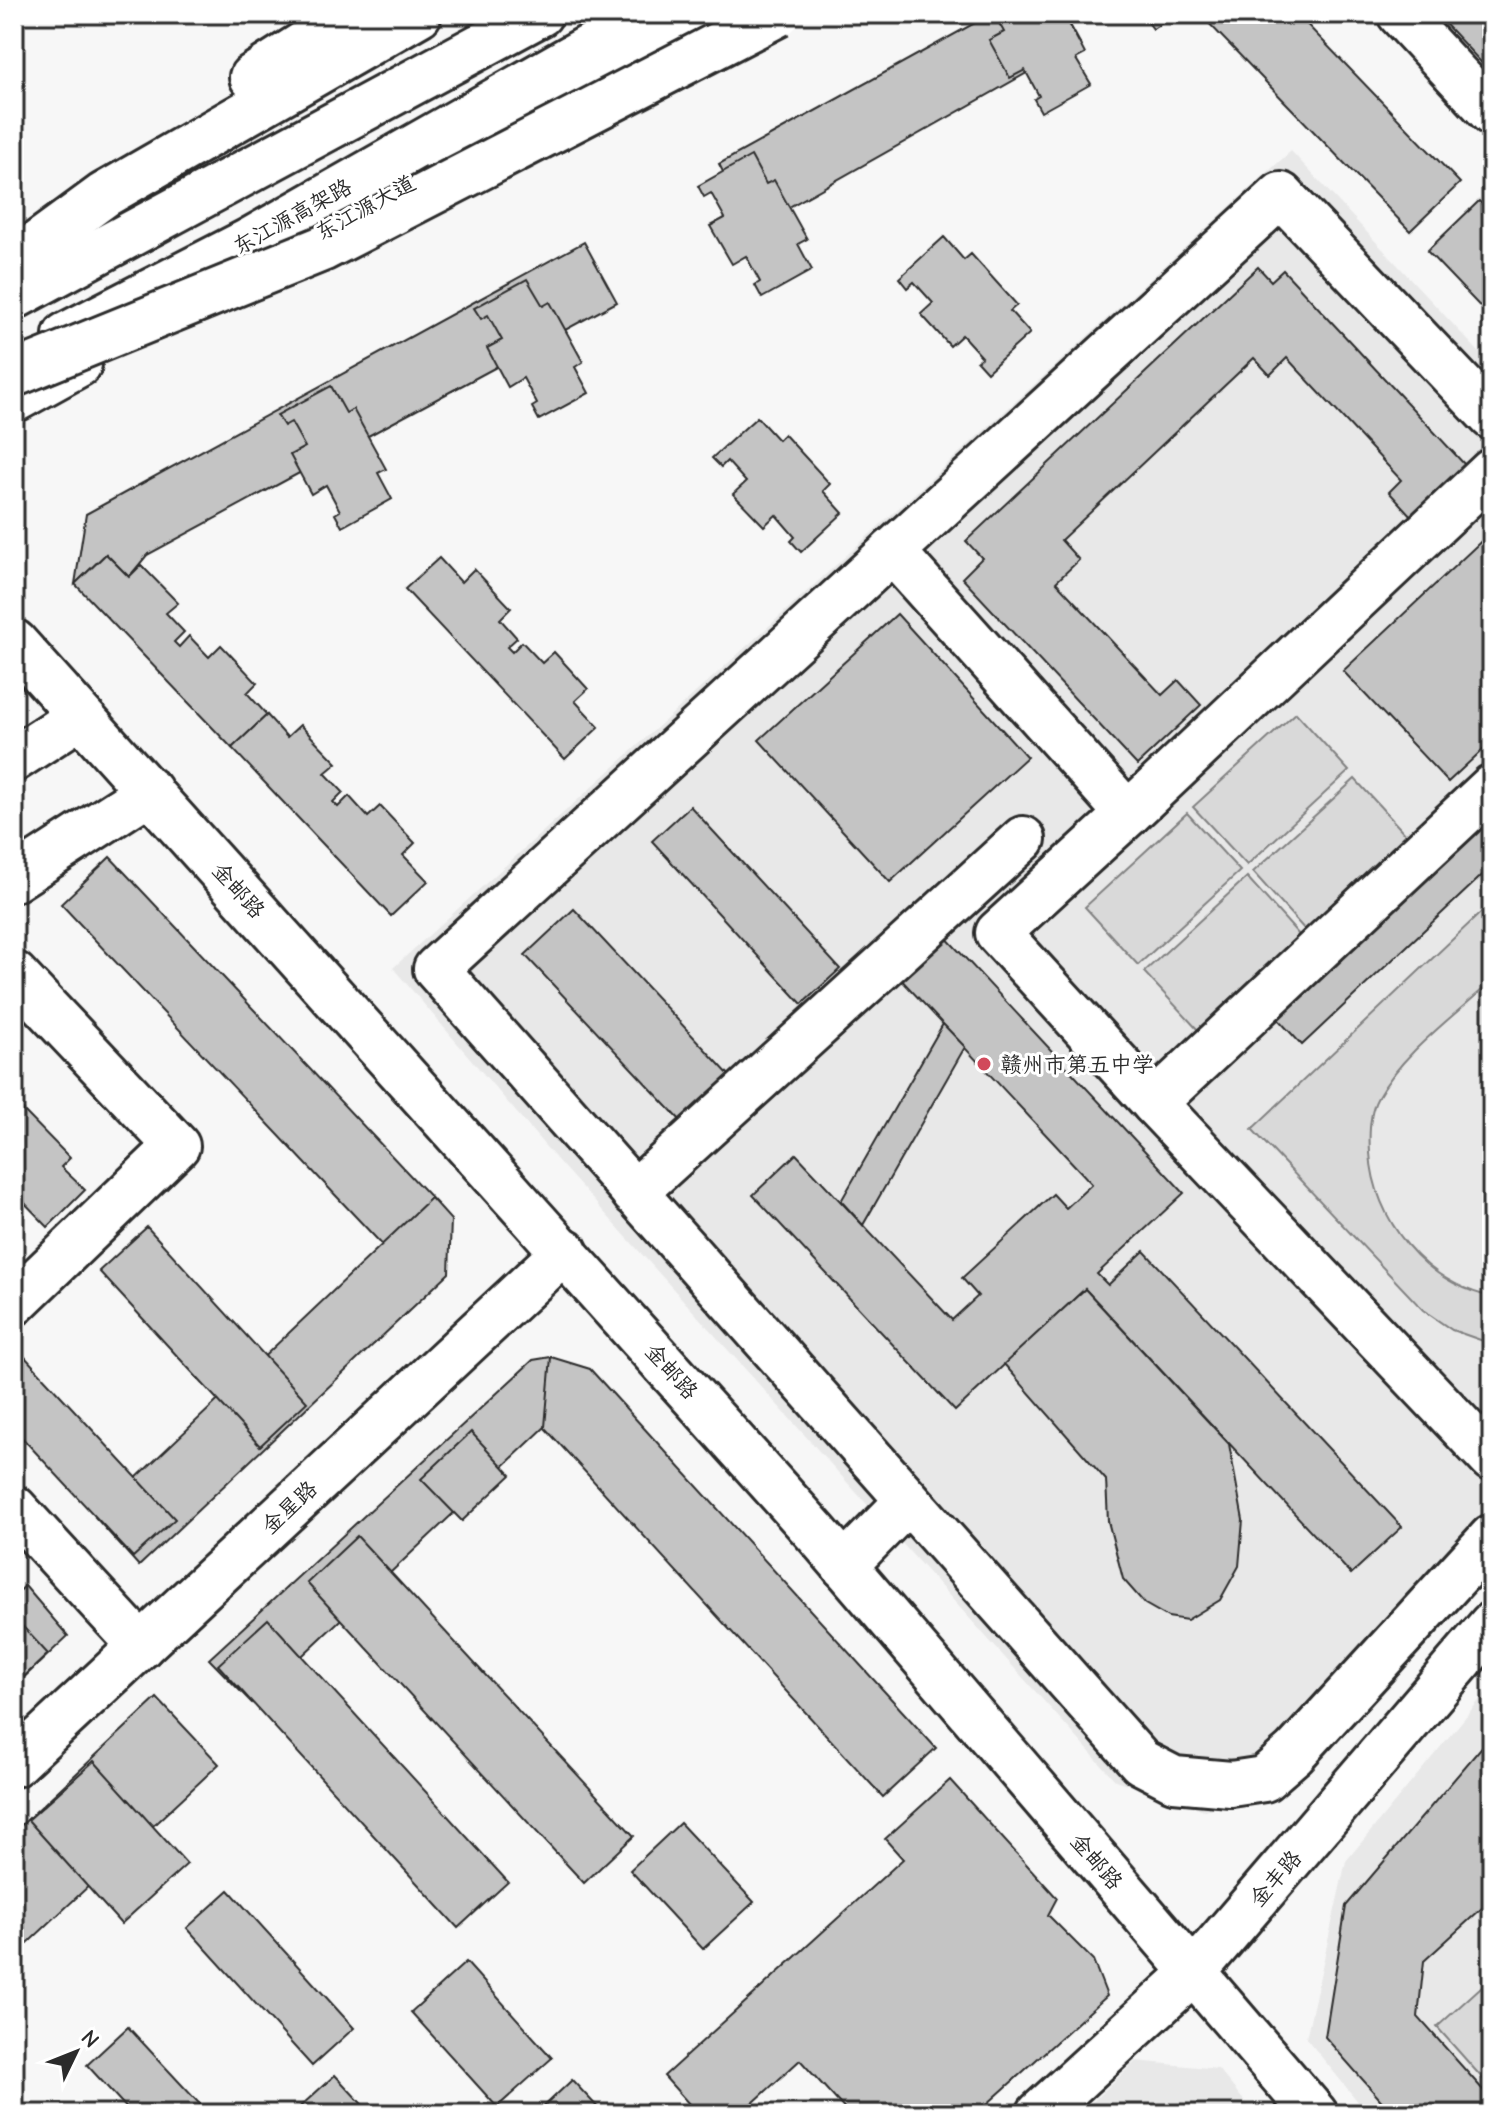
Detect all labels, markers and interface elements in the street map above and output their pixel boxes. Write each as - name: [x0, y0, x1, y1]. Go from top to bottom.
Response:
- street label: 东江源大道: [311, 170, 420, 246]
- street label: 东江源高架路: [228, 174, 357, 260]
- street label: 金邮路: [207, 857, 270, 924]
- place label: 赣州市第五中学: [1000, 1052, 1154, 1078]
- marker: 赣州市第五中学: [975, 1055, 993, 1073]
- street label: 金邮路: [640, 1338, 703, 1405]
- street label: 金星路: [257, 1476, 323, 1540]
- street label: 金邮路: [1065, 1828, 1128, 1895]
- street label: 金丰路: [1244, 1845, 1307, 1912]
- north arrow: [36, 2012, 116, 2092]
- text: N: [75, 2025, 104, 2053]

